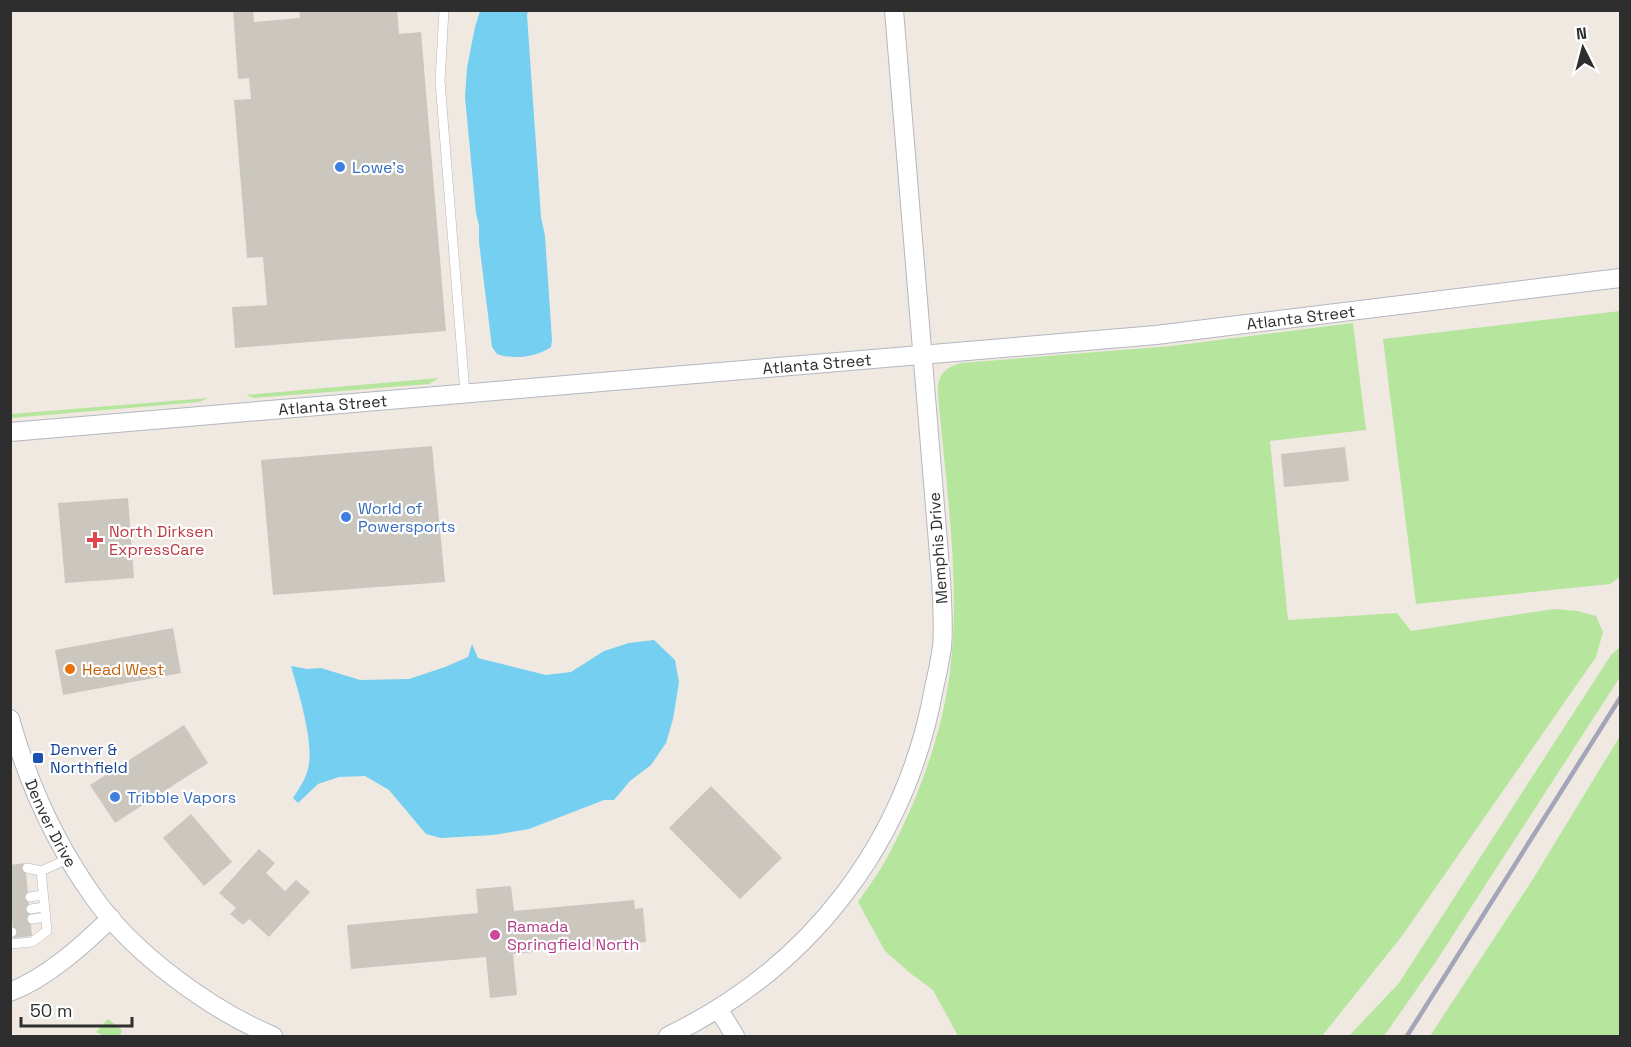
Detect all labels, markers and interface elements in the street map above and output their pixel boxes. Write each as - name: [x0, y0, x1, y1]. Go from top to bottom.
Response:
- north arrow: [1553, 18, 1613, 78]
- text: N: [1575, 23, 1588, 45]
- place label: Lowe's: [352, 157, 404, 178]
- marker: Lowe's: [333, 160, 347, 174]
- street label: Atlanta Street: [1245, 300, 1356, 334]
- street label: Atlanta Street: [762, 349, 873, 379]
- street label: Atlanta Street: [277, 390, 388, 420]
- street label: Memphis Drive: [924, 491, 952, 605]
- place label: World of Powersports: [358, 498, 456, 537]
- marker: World of Powersports: [339, 510, 353, 524]
- place label: North Dirksen ExpressCare: [109, 521, 214, 560]
- marker: North Dirksen ExpressCare: [86, 531, 104, 549]
- place label: Head West: [82, 659, 164, 680]
- marker: Head West: [63, 662, 77, 676]
- place label: Denver & Northfield: [50, 739, 128, 778]
- marker: Denver & Northfield: [31, 751, 45, 765]
- street label: Denver Drive: [21, 776, 82, 871]
- place label: Tribble Vapors: [127, 787, 236, 808]
- marker: Tribble Vapors: [108, 790, 122, 804]
- place label: Ramada Springfield North: [507, 916, 639, 955]
- marker: Ramada Springfield North: [488, 928, 502, 942]
- scale bar: [21, 990, 132, 1028]
- text: 50 m: [30, 999, 72, 1022]

